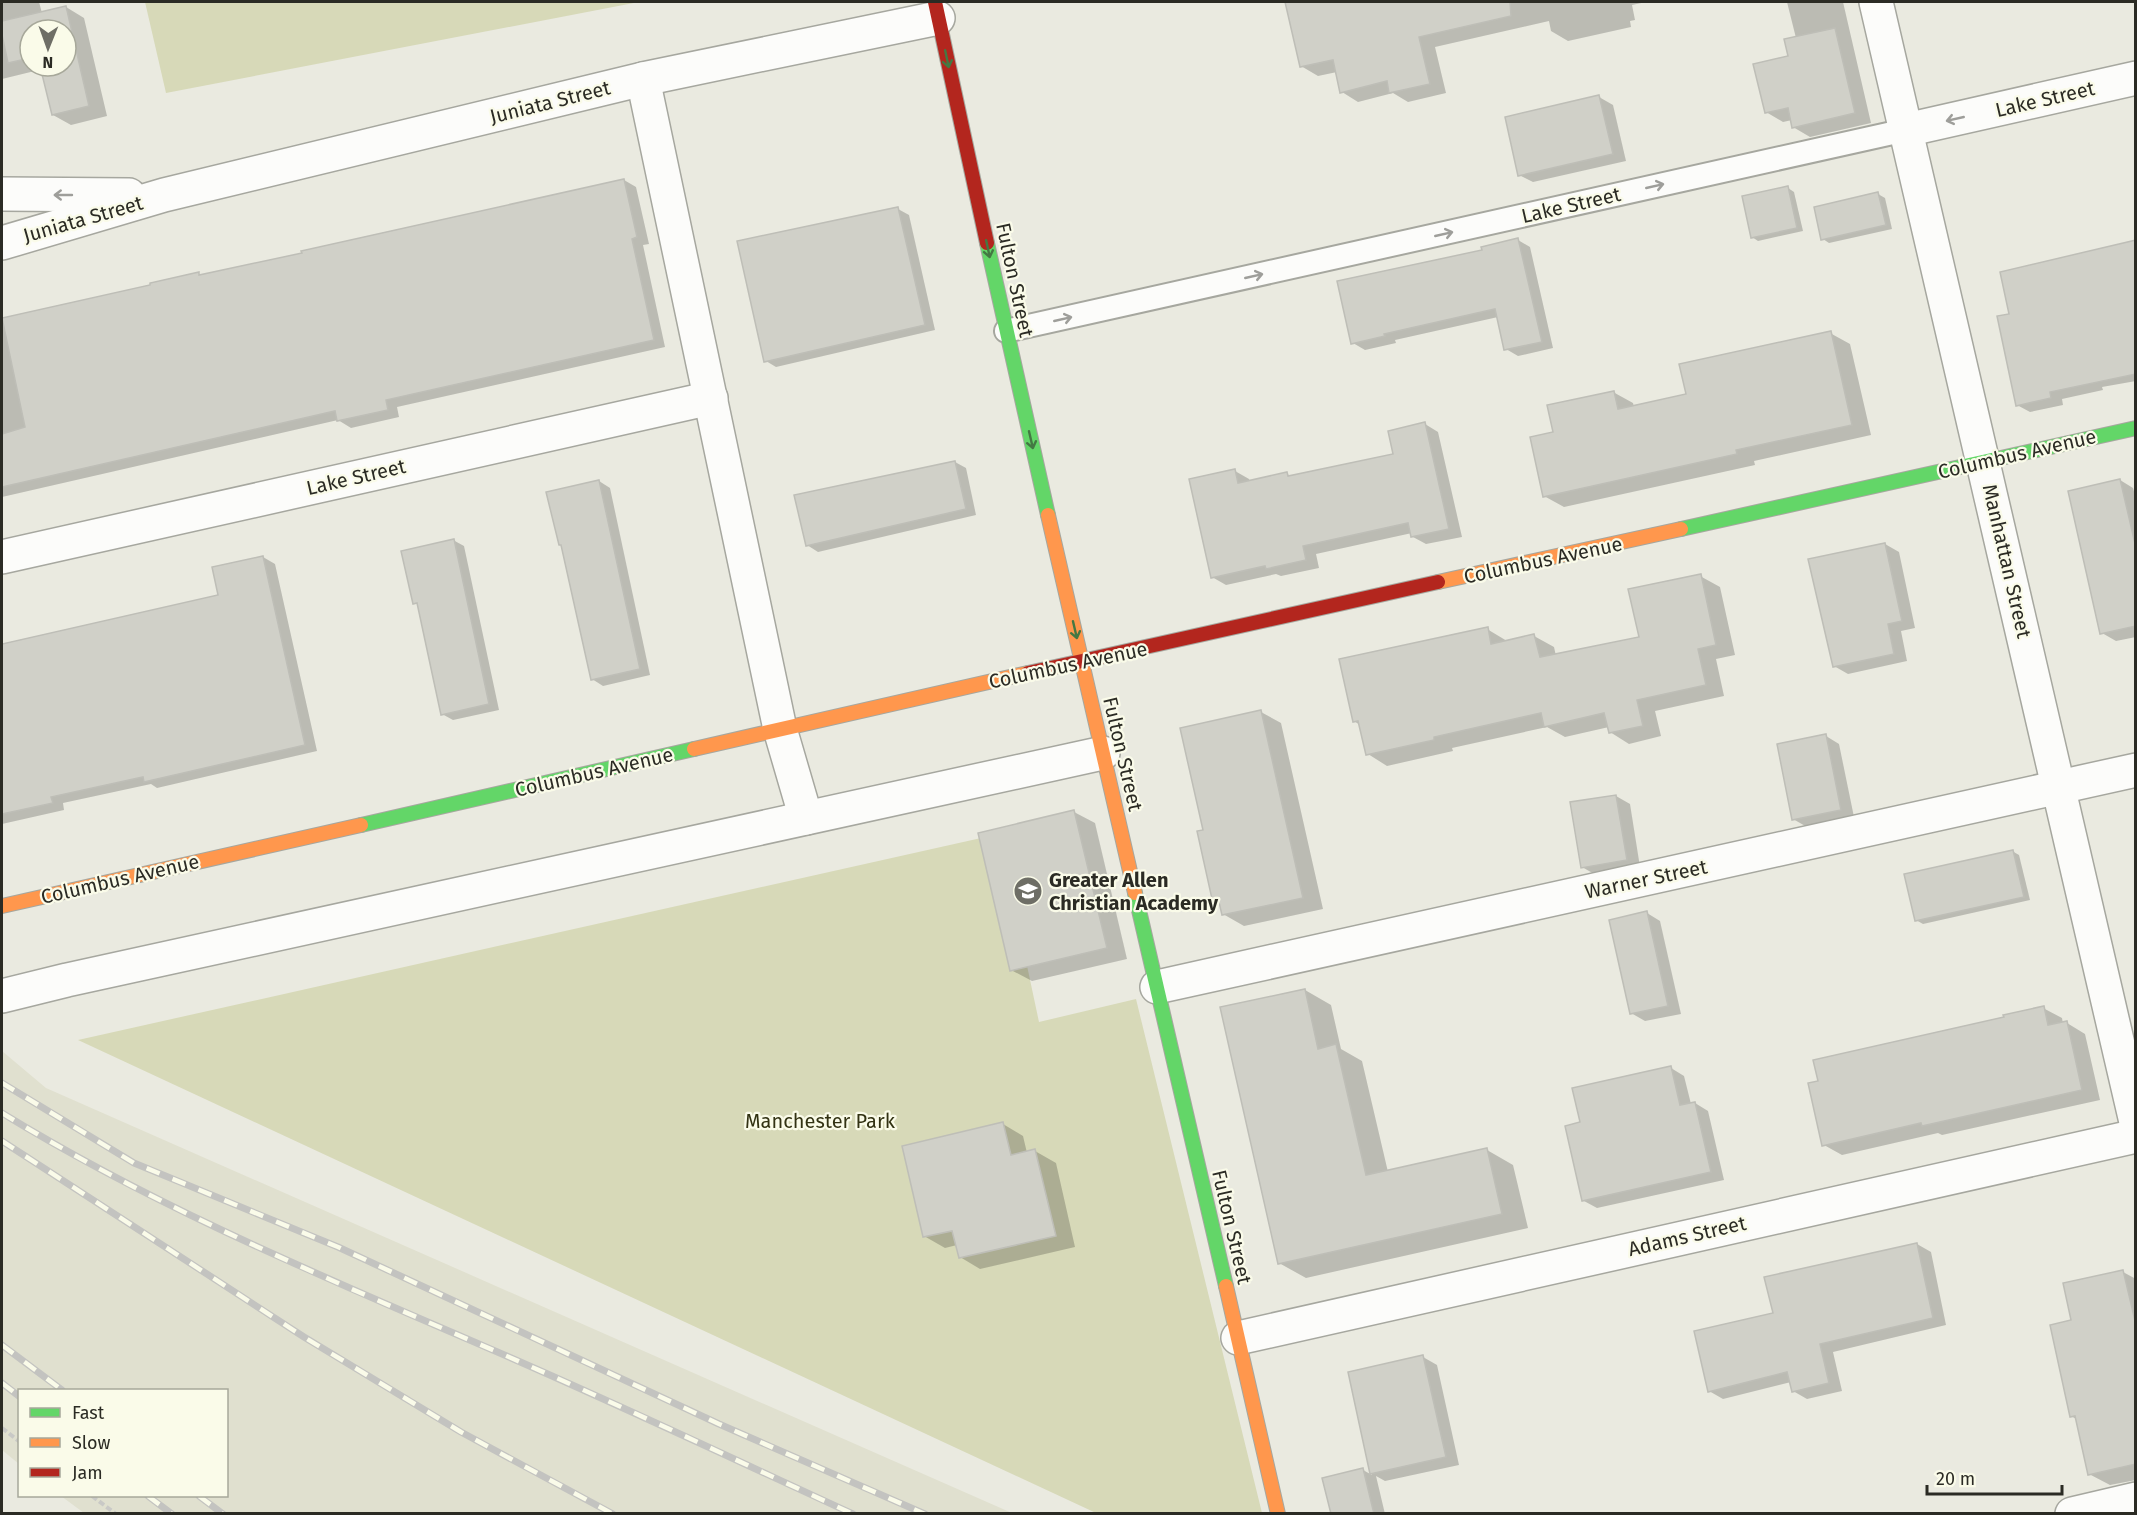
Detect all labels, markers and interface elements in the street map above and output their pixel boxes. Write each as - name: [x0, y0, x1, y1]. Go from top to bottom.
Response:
- north arrow: [18, 18, 78, 78]
- one-way arrow: [942, 48, 953, 68]
- text: N: [42, 53, 53, 72]
- street label: Juniata Street: [487, 75, 614, 129]
- street label: Lake Street: [1993, 76, 2098, 122]
- one-way arrow: [1946, 113, 1965, 125]
- one-way arrow: [1645, 180, 1664, 192]
- street label: Lake Street: [1519, 182, 1624, 228]
- one-way arrow: [54, 189, 74, 200]
- street label: Juniata Street: [20, 190, 146, 248]
- street label: Fulton Street: [991, 221, 1039, 340]
- one-way arrow: [1434, 227, 1453, 239]
- one-way arrow: [983, 240, 995, 259]
- one-way arrow: [1244, 270, 1263, 282]
- one-way arrow: [1053, 313, 1073, 324]
- street label: Columbus Avenue: [1936, 424, 2098, 484]
- one-way arrow: [1026, 430, 1038, 449]
- street label: Lake Street: [304, 454, 409, 500]
- street label: Manhattan Street: [1978, 482, 2037, 641]
- street label: Columbus Avenue: [1461, 531, 1625, 589]
- one-way arrow: [1070, 619, 1081, 639]
- street label: Columbus Avenue: [986, 636, 1150, 694]
- street label: Fulton Street: [1098, 695, 1148, 814]
- street label: Columbus Avenue: [513, 742, 675, 802]
- street label: Columbus Avenue: [39, 849, 201, 909]
- street label: Warner Street: [1583, 854, 1710, 904]
- place label: Greater Allen Christian Academy: [1049, 868, 1219, 915]
- school or university icon: Greater Allen Christian Academy: [1012, 875, 1044, 907]
- park label: Manchester Park: [745, 1109, 896, 1133]
- street label: Fulton Street: [1207, 1168, 1257, 1287]
- street label: Adams Street: [1626, 1211, 1749, 1261]
- legend: [18, 1389, 228, 1497]
- text: Fast: [72, 1402, 105, 1424]
- text: Slow: [72, 1432, 111, 1454]
- scale bar: [1927, 1458, 2062, 1496]
- text: Jam: [72, 1462, 103, 1484]
- text: 20 m: [1936, 1468, 1975, 1490]

